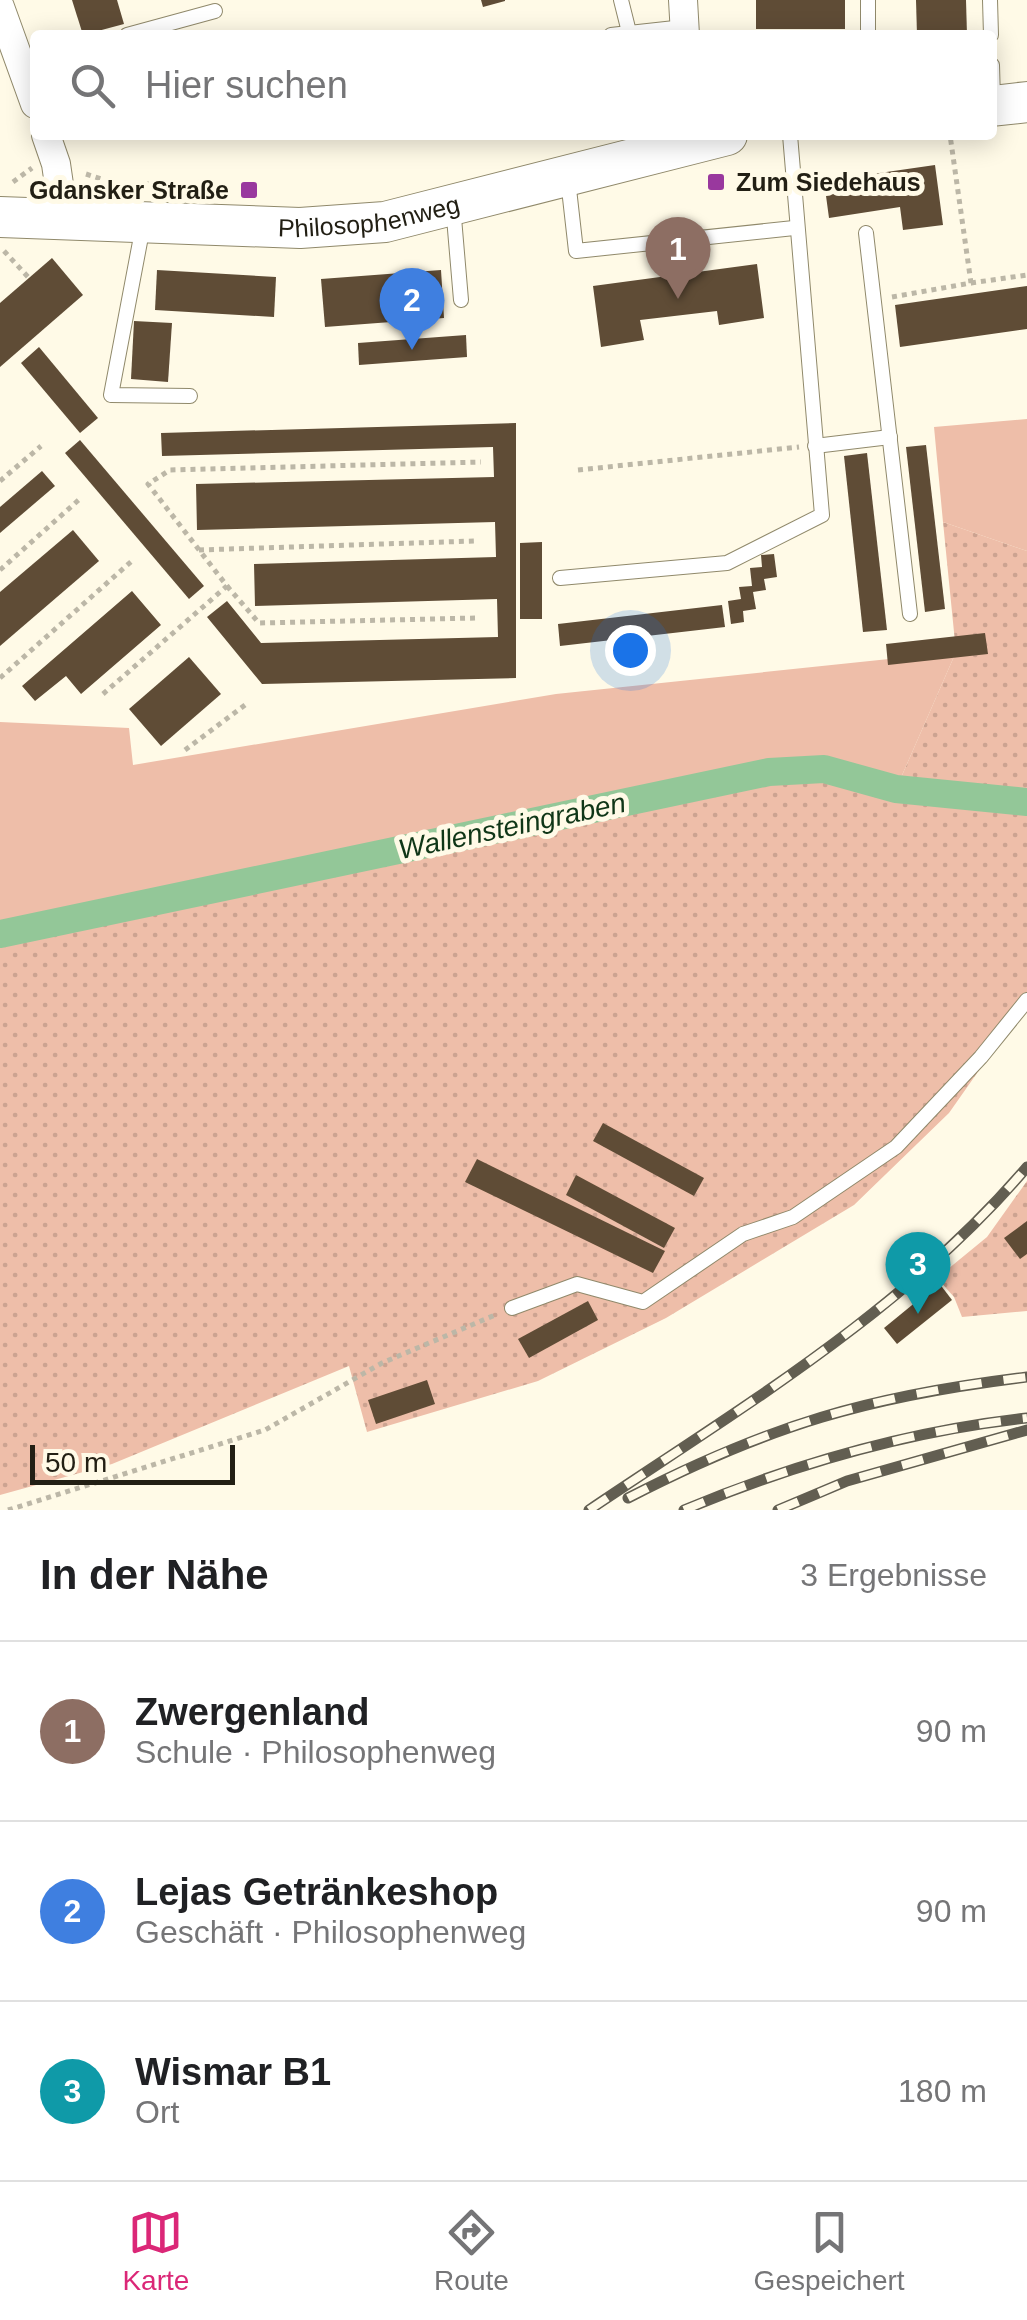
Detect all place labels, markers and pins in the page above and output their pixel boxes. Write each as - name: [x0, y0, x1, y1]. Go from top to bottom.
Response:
- place label: Zum Siedehaus: [736, 168, 921, 196]
- marker: Zum Siedehaus: [705, 171, 727, 193]
- place label: Gdansker Straße: [29, 176, 229, 204]
- marker: Gdansker Straße: [238, 179, 260, 201]
- pin: 1: [646, 216, 710, 299]
- pin: 2: [380, 268, 444, 350]
- pin: 3: [886, 1232, 950, 1314]

